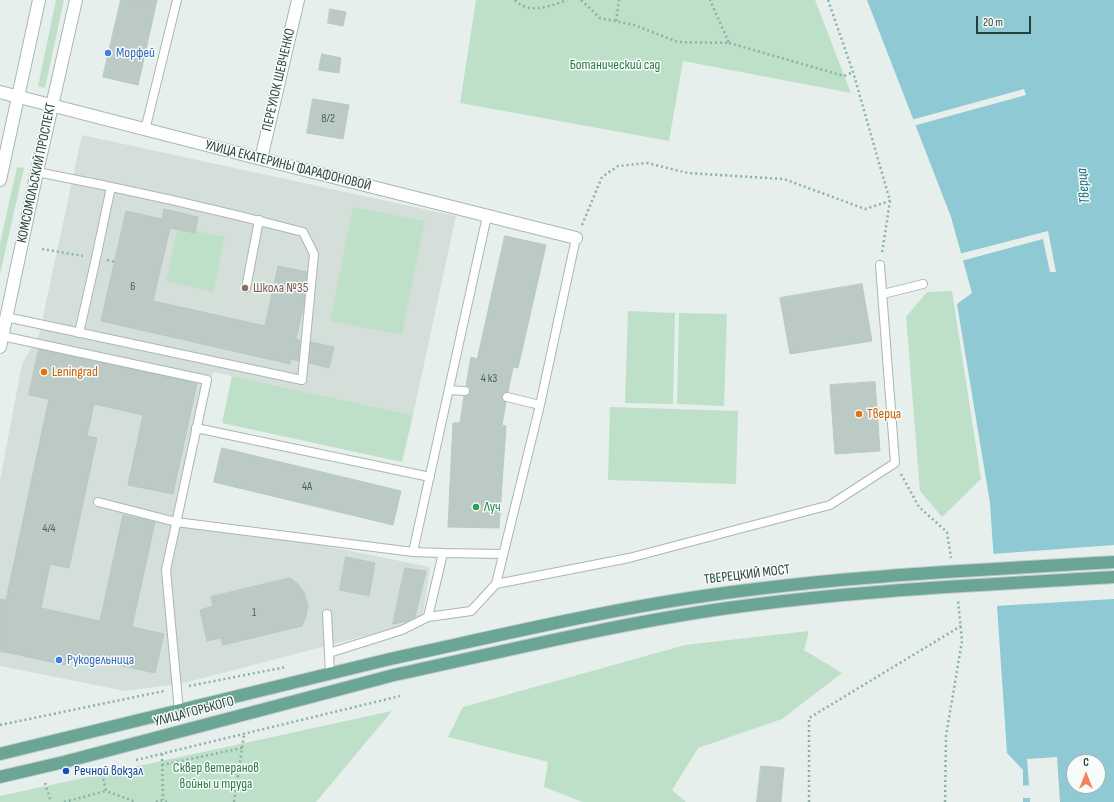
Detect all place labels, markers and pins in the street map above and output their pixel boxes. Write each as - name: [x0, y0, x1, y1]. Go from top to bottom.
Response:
- place label: Морфей: [116, 45, 155, 61]
- marker: Морфей: [103, 48, 113, 58]
- place label: Школа №35: [253, 280, 308, 296]
- marker: Школа №35: [240, 283, 250, 293]
- place label: Leningrad: [52, 364, 98, 380]
- marker: Leningrad: [39, 367, 49, 377]
- place label: Тверца: [867, 406, 901, 422]
- marker: Тверца: [854, 409, 864, 419]
- place label: Луч: [484, 499, 501, 515]
- marker: Луч: [471, 502, 481, 512]
- place label: Рукодельница: [67, 652, 134, 668]
- marker: Рукодельница: [54, 655, 64, 665]
- place label: Речной вокзал: [74, 763, 143, 779]
- marker: Речной вокзал: [61, 766, 71, 776]

